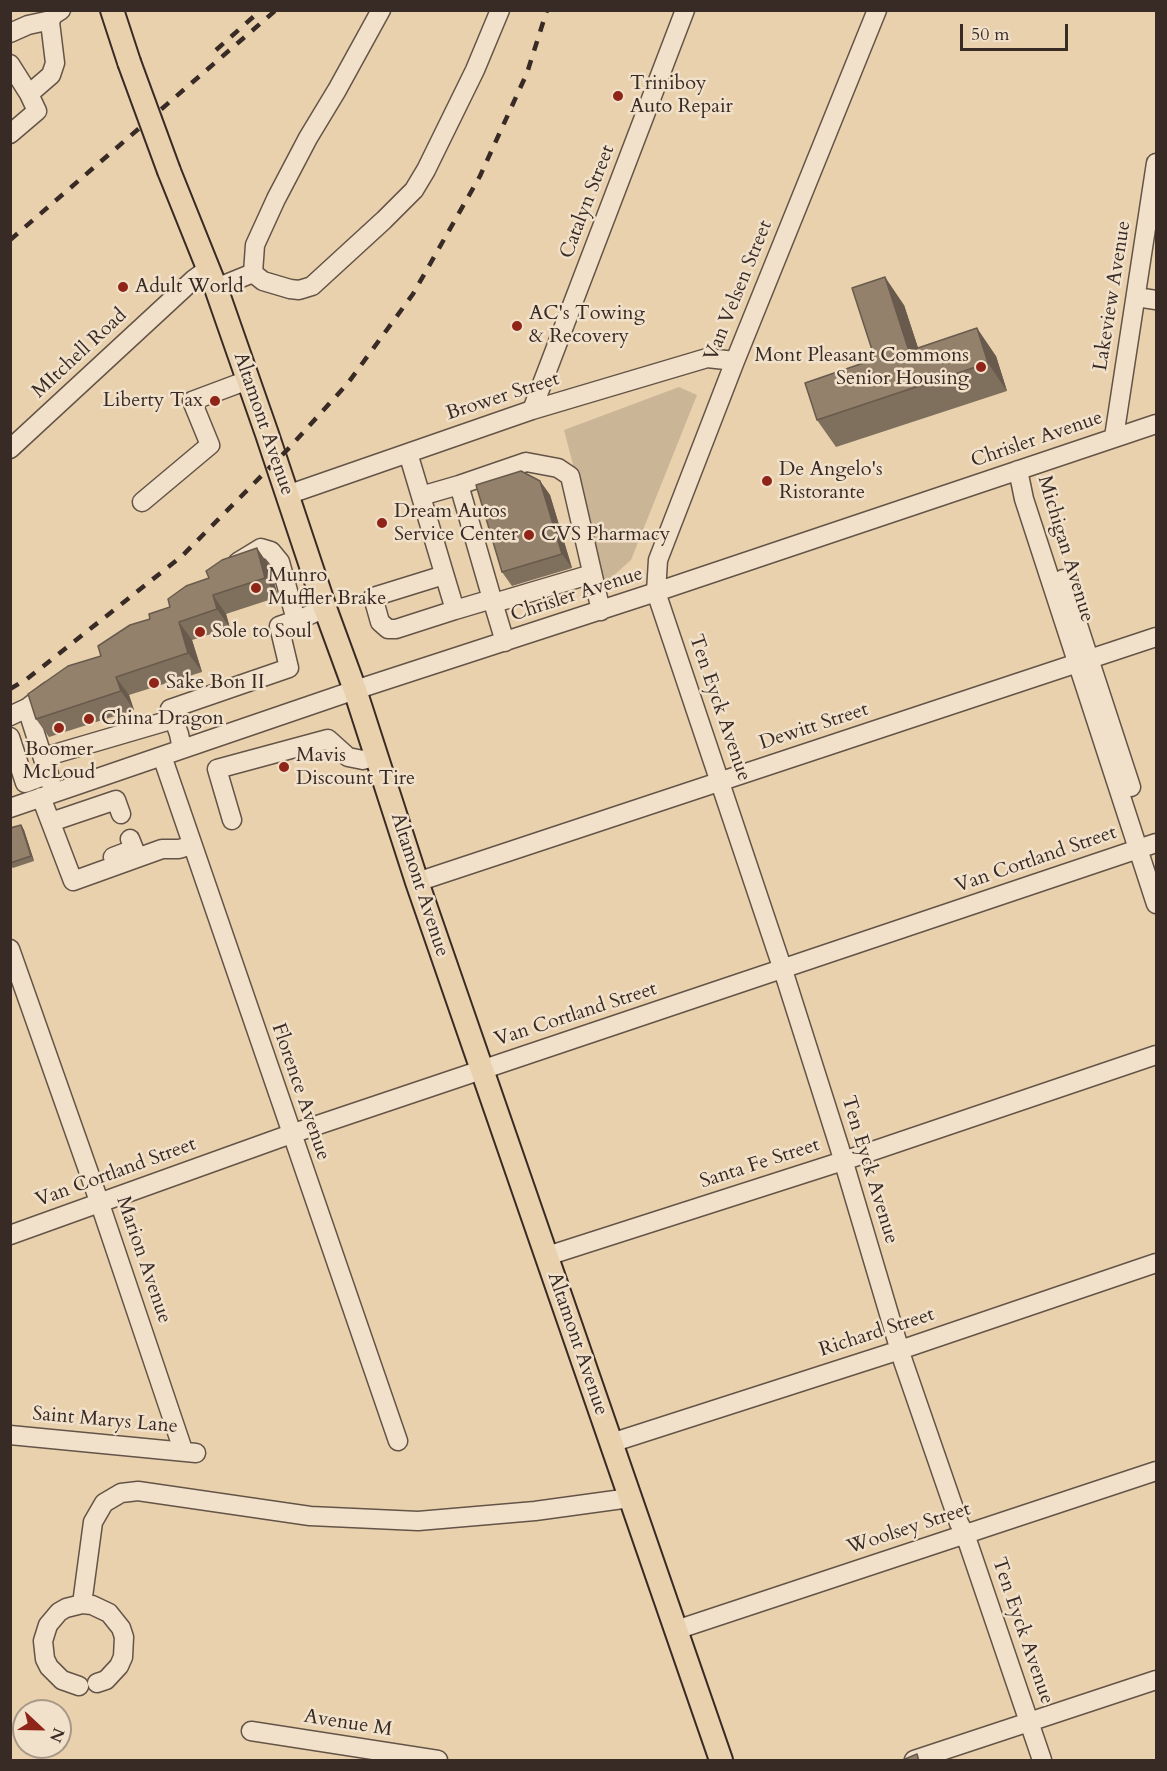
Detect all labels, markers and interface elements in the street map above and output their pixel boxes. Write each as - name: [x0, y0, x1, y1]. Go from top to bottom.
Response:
- scale bar: [963, 12, 1071, 50]
- text: 50 m: [971, 22, 1010, 47]
- place label: Triniboy Auto Repair: [630, 72, 733, 119]
- marker: Triniboy Auto Repair: [611, 89, 625, 103]
- street label: Catalyn Street: [555, 142, 621, 262]
- street label: Van Velsen Street: [700, 217, 778, 365]
- street label: Lakeview Avenue: [1089, 219, 1137, 373]
- place label: Adult World: [135, 275, 244, 299]
- marker: Adult World: [116, 280, 130, 294]
- place label: AC's Towing & Recovery: [529, 302, 645, 349]
- street label: MItchell Road: [28, 304, 132, 404]
- marker: AC's Towing & Recovery: [510, 319, 524, 333]
- place label: Mont Pleasant Commons Senior Housing: [754, 344, 969, 391]
- street label: Altamont Avenue: [227, 349, 299, 499]
- marker: Mont Pleasant Commons Senior Housing: [974, 360, 988, 374]
- street label: Brower Street: [443, 367, 563, 427]
- place label: Liberty Tax: [103, 389, 203, 413]
- marker: Liberty Tax: [208, 394, 222, 408]
- street label: Chrisler Avenue: [968, 406, 1106, 474]
- place label: De Angelo's Ristorante: [779, 458, 883, 505]
- street label: Michigan Avenue: [1031, 473, 1099, 625]
- marker: De Angelo's Ristorante: [760, 474, 774, 488]
- place label: Dream Autos Service Center: [394, 500, 518, 547]
- marker: Dream Autos Service Center: [375, 516, 389, 530]
- place label: CVS Pharmacy: [541, 523, 670, 547]
- marker: CVS Pharmacy: [522, 528, 536, 542]
- street label: Chrisler Avenue: [508, 562, 646, 628]
- place label: Munro Muffler Brake: [268, 564, 386, 611]
- marker: Munro Muffler Brake: [249, 581, 263, 595]
- place label: Sole to Soul: [212, 620, 312, 644]
- marker: Sole to Soul: [193, 625, 207, 639]
- street label: Ten Eyck Avenue: [683, 632, 755, 784]
- place label: Sake Bon II: [166, 671, 265, 695]
- marker: Sake Bon II: [147, 676, 161, 690]
- street label: Dewitt Street: [757, 698, 871, 756]
- place label: China Dragon: [101, 707, 224, 731]
- marker: China Dragon: [82, 712, 96, 726]
- marker: Boomer McLoud: [52, 721, 66, 735]
- place label: Boomer McLoud: [23, 738, 95, 785]
- place label: Mavis Discount Tire: [296, 744, 415, 791]
- marker: Mavis Discount Tire: [277, 760, 291, 774]
- street label: Altamont Avenue: [384, 810, 454, 960]
- street label: Van Cortland Street: [952, 821, 1120, 899]
- street label: Van Cortland Street: [492, 977, 660, 1053]
- street label: Florence Avenue: [265, 1020, 335, 1164]
- street label: Ten Eyck Avenue: [835, 1093, 903, 1247]
- street label: Van Cortland Street: [32, 1133, 200, 1213]
- street label: Santa Fe Street: [697, 1133, 823, 1195]
- street label: Marion Avenue: [110, 1193, 176, 1327]
- street label: Altamont Avenue: [541, 1269, 613, 1419]
- street label: Richard Street: [816, 1303, 938, 1363]
- street label: Saint Marys Lane: [31, 1403, 179, 1439]
- street label: Woolsey Street: [844, 1498, 974, 1560]
- street label: Ten Eyck Avenue: [986, 1555, 1058, 1707]
- north arrow: [12, 1699, 72, 1759]
- street label: Avenue M: [302, 1705, 394, 1743]
- text: N: [44, 1724, 70, 1746]

